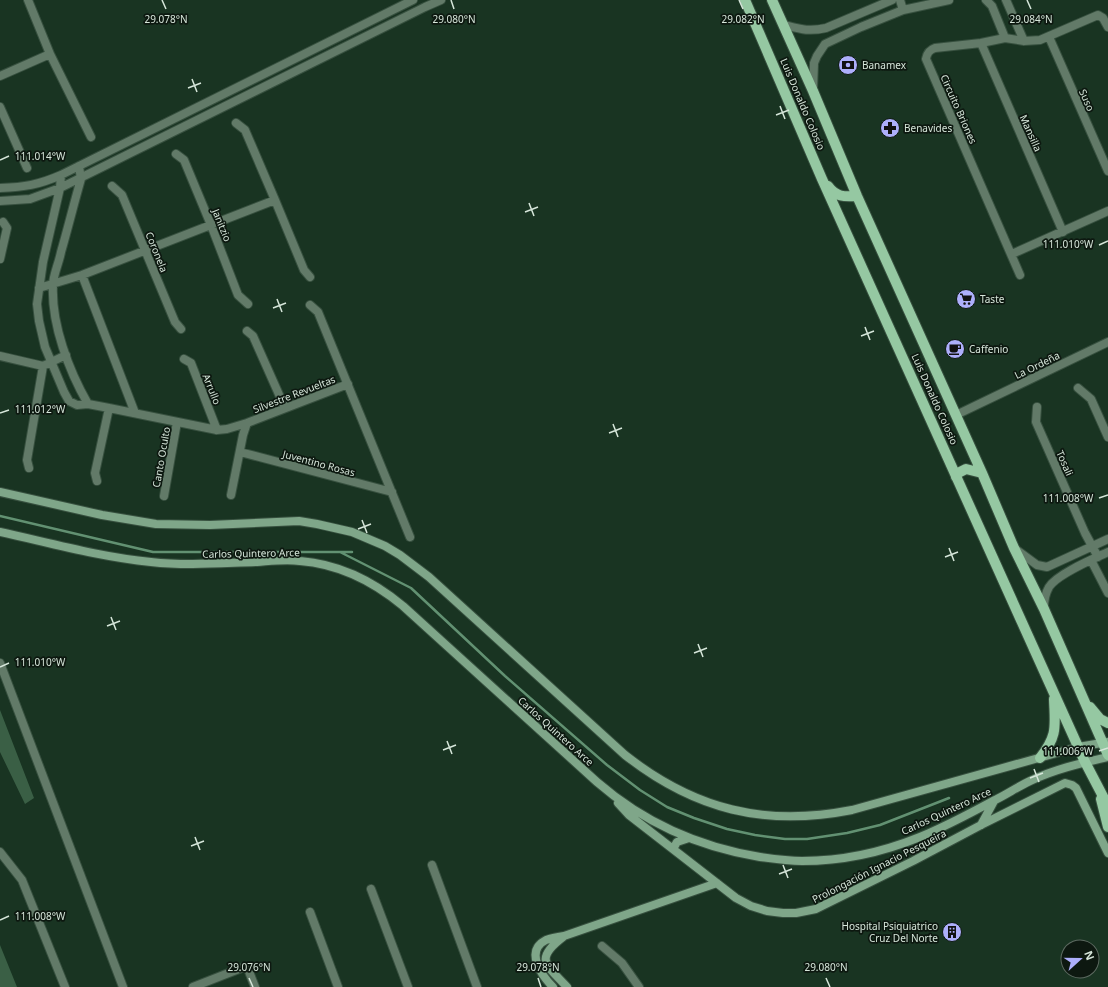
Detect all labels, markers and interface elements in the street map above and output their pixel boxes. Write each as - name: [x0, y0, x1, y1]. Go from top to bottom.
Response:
- text: 29.078°N: [144, 12, 188, 26]
- text: 29.080°N: [432, 12, 476, 26]
- text: 29.082°N: [721, 12, 765, 26]
- text: 29.084°N: [1009, 12, 1053, 26]
- bank icon: Banamex: [837, 54, 859, 76]
- street label: Luis Donaldo Colosio: [777, 56, 829, 152]
- place label: Banamex: [862, 58, 907, 72]
- street label: Circuito Briones: [937, 72, 981, 146]
- street label: Suso: [1076, 87, 1098, 113]
- street label: Mansilla: [1017, 112, 1045, 154]
- pharmacy icon: Benavides: [879, 117, 901, 139]
- place label: Benavides: [904, 121, 952, 135]
- text: 111.014°W: [15, 149, 66, 163]
- street label: Janitzio: [209, 206, 235, 243]
- street label: Coronela: [143, 230, 171, 274]
- text: 111.010°W: [1043, 237, 1094, 251]
- supermarket icon: Taste: [955, 288, 977, 310]
- place label: Taste: [980, 292, 1005, 306]
- cafe icon: Caffenio: [944, 338, 966, 360]
- place label: Caffenio: [969, 342, 1008, 356]
- street label: La Ordeña: [1012, 348, 1062, 382]
- street label: Luis Donaldo Colosio: [909, 351, 961, 447]
- street label: Arrullo: [200, 372, 224, 406]
- street label: Silvestre Revueltas: [251, 372, 337, 416]
- text: 111.012°W: [15, 402, 66, 416]
- street label: Canto Oculto: [149, 426, 173, 488]
- street label: Juventino Rosas: [280, 446, 357, 479]
- street label: Tosali: [1053, 448, 1077, 478]
- text: 111.008°W: [1043, 491, 1094, 505]
- street label: Carlos Quintero Arce: [202, 545, 300, 561]
- text: 111.010°W: [15, 655, 66, 669]
- street label: Carlos Quintero Arce: [515, 693, 597, 769]
- text: 111.006°W: [1043, 744, 1094, 758]
- street label: Carlos Quintero Arce: [899, 784, 993, 838]
- street label: Prolongación Ignacio Pesqueira: [810, 826, 948, 906]
- text: 111.008°W: [15, 909, 66, 923]
- place label: Hospital Psiquiatrico Cruz Del Norte: [842, 919, 938, 945]
- building icon: Hospital Psiquiatrico Cruz Del Norte: [941, 921, 963, 943]
- north arrow: [1060, 939, 1100, 979]
- text: N: [1081, 948, 1098, 962]
- text: 29.076°N: [227, 960, 271, 974]
- text: 29.078°N: [516, 960, 560, 974]
- text: 29.080°N: [804, 960, 848, 974]

